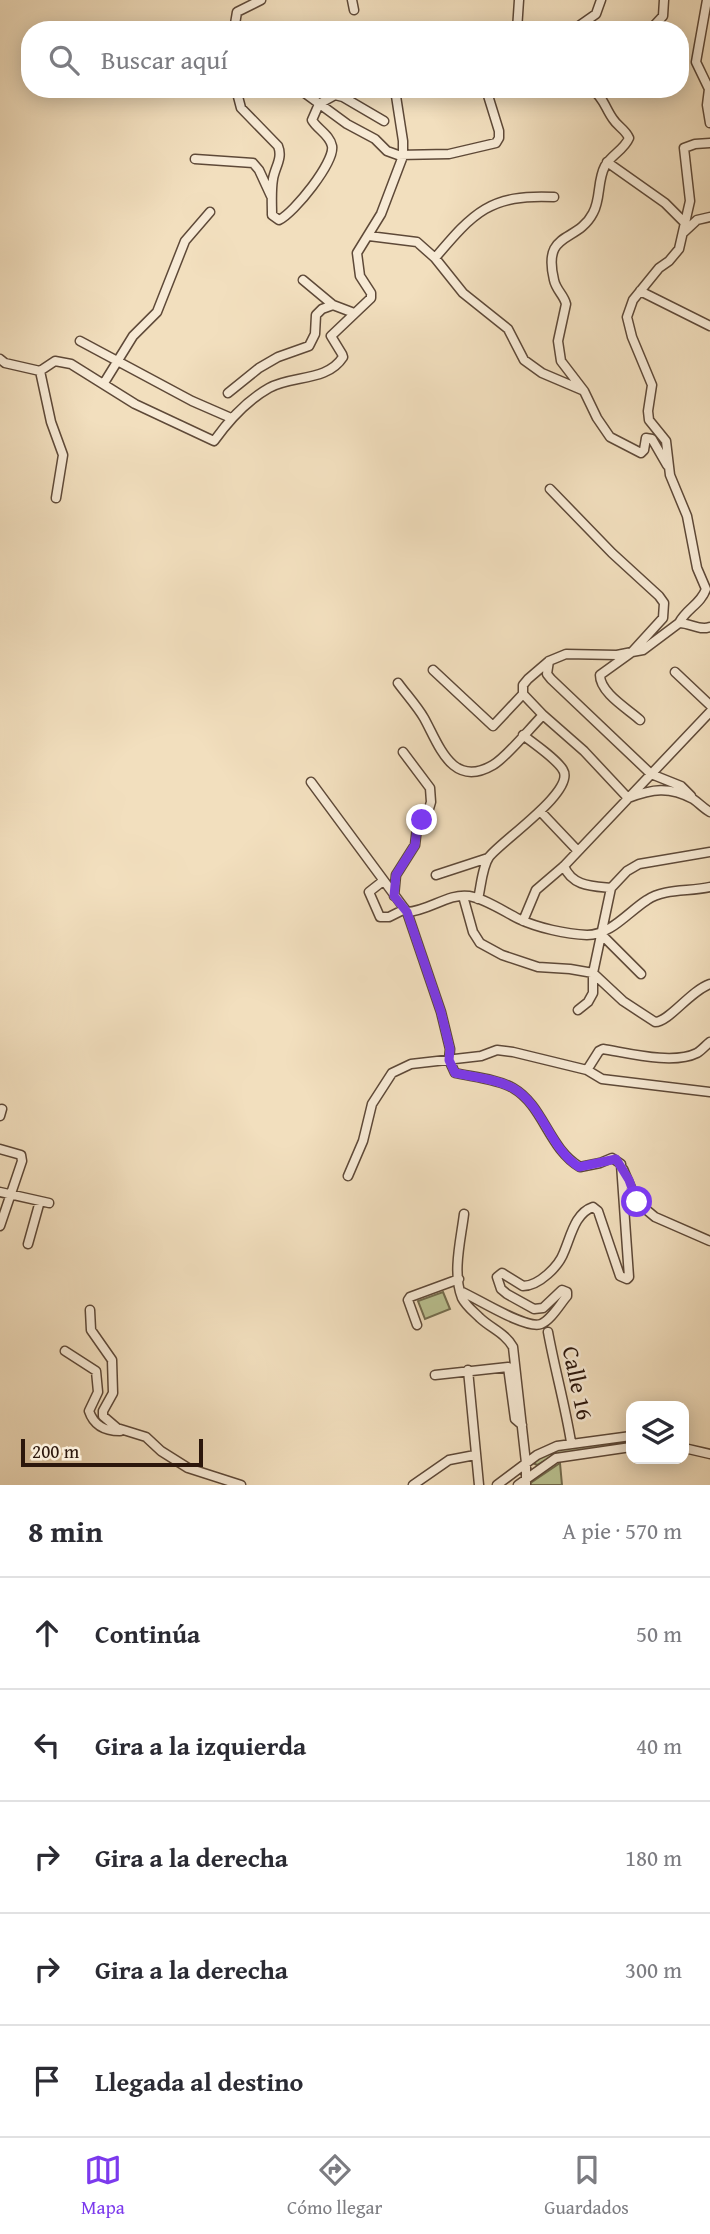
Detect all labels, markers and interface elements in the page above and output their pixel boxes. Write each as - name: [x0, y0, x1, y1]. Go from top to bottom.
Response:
- search box: [21, 21, 689, 98]
- text: Buscar aquí: [101, 40, 228, 79]
- icon: search: [45, 41, 83, 79]
- route end: [406, 804, 437, 835]
- route start: [621, 1186, 652, 1217]
- street label: Calle 16: [555, 1343, 602, 1423]
- map controls: [626, 1401, 689, 1464]
- button: layers: [626, 1401, 689, 1464]
- scale bar: [21, 1436, 203, 1468]
- text: 200 m: [32, 1437, 79, 1465]
- text: 8 min: [28, 1509, 103, 1553]
- text: A pie · 570 m: [562, 1514, 682, 1547]
- icon: ahead: [28, 1614, 66, 1652]
- text: Continúa: [95, 1614, 200, 1653]
- text: 50 m: [636, 1617, 682, 1650]
- icon: left: [28, 1726, 66, 1764]
- text: Gira a la izquierda: [95, 1726, 306, 1765]
- text: 40 m: [636, 1729, 682, 1762]
- icon: right: [28, 1838, 66, 1876]
- text: Gira a la derecha: [95, 1838, 288, 1877]
- text: 180 m: [625, 1841, 682, 1874]
- icon: right: [28, 1950, 66, 1988]
- text: Gira a la derecha: [95, 1950, 288, 1989]
- text: 300 m: [625, 1953, 682, 1986]
- icon: arrive: [28, 2062, 66, 2100]
- text: Llegada al destino: [95, 2062, 303, 2101]
- tab: Mapa: [81, 2151, 125, 2221]
- tab: Cómo llegar: [287, 2151, 382, 2221]
- tab: Guardados: [544, 2151, 629, 2221]

